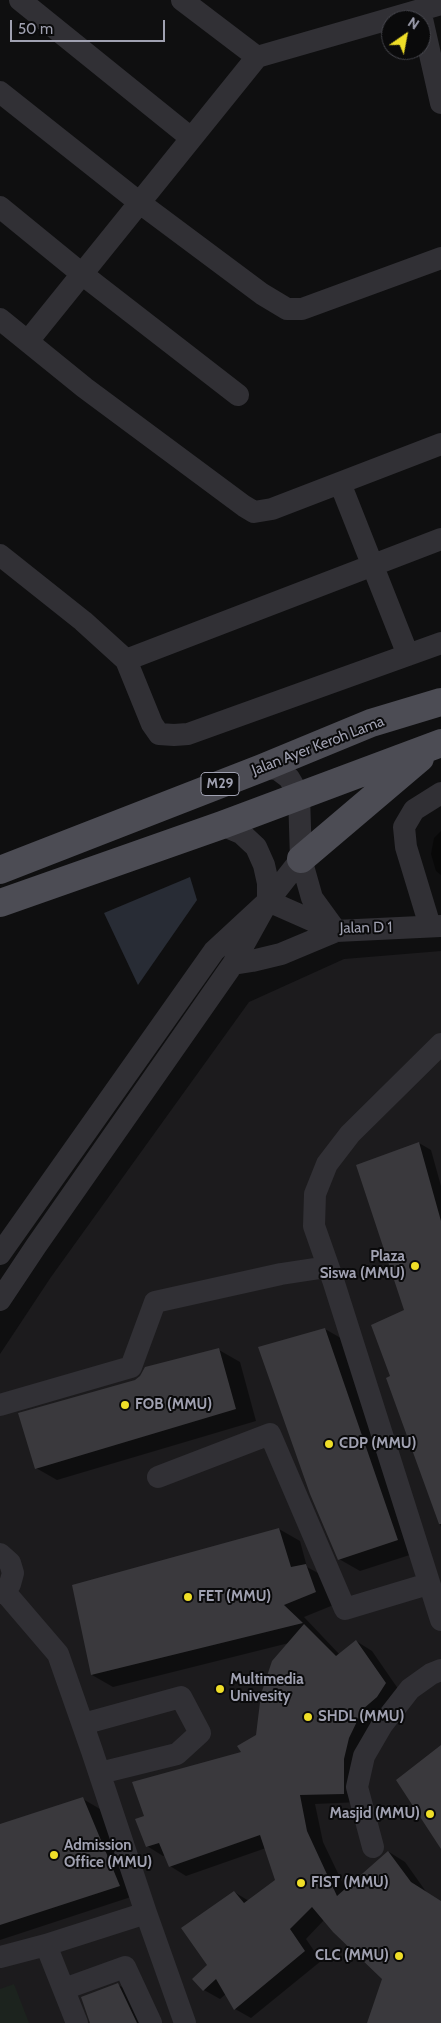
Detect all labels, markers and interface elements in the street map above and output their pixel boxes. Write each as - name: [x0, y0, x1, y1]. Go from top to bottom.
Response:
- scale bar: [12, 10, 168, 42]
- north arrow: [381, 10, 431, 60]
- text: N: [405, 13, 423, 34]
- text: 50 m: [18, 20, 53, 38]
- street label: Jalan Ayer Keroh Lama: [249, 712, 387, 780]
- road number: M29: [201, 772, 239, 796]
- street label: Jalan D 1: [340, 919, 392, 937]
- place label: Plaza Siswa (MMU): [320, 1248, 405, 1283]
- marker: Plaza Siswa (MMU): [409, 1260, 421, 1272]
- place label: FOB (MMU): [135, 1396, 212, 1414]
- marker: FOB (MMU): [119, 1399, 131, 1411]
- place label: CDP (MMU): [339, 1435, 416, 1453]
- marker: CDP (MMU): [323, 1438, 335, 1450]
- place label: FET (MMU): [198, 1588, 271, 1606]
- marker: FET (MMU): [182, 1591, 194, 1603]
- place label: Multimedia Univesity: [230, 1671, 304, 1706]
- marker: Multimedia Univesity: [214, 1683, 226, 1695]
- place label: SHDL (MMU): [318, 1708, 404, 1726]
- marker: SHDL (MMU): [302, 1711, 314, 1723]
- place label: Masjid (MMU): [330, 1805, 420, 1823]
- marker: Masjid (MMU): [424, 1808, 436, 1820]
- place label: Admission Office (MMU): [64, 1837, 152, 1872]
- marker: Admission Office (MMU): [48, 1849, 60, 1861]
- place label: FIST (MMU): [311, 1874, 389, 1892]
- marker: FIST (MMU): [295, 1877, 307, 1889]
- place label: CLC (MMU): [315, 1947, 389, 1965]
- marker: CLC (MMU): [393, 1950, 405, 1962]

